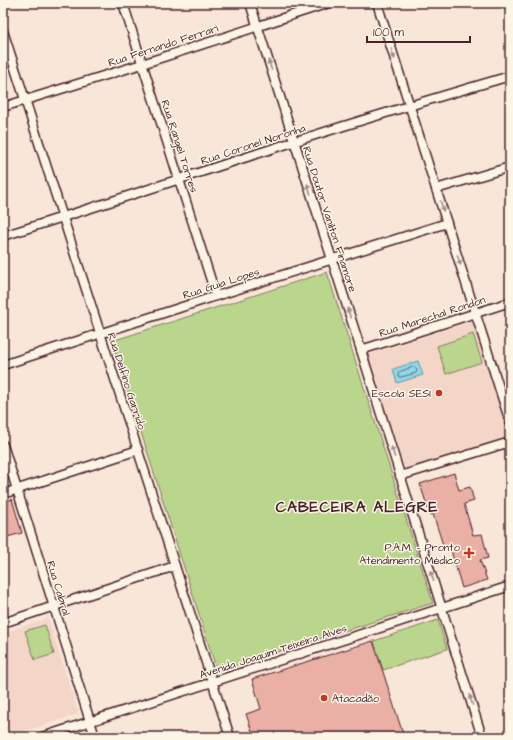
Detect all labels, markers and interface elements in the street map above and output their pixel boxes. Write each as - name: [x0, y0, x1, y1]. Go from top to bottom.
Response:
- scale bar: [367, 18, 470, 44]
- street label: Rua Fernando Ferrari: [106, 20, 220, 70]
- text: 100 m: [373, 24, 404, 41]
- one-way arrow: [391, 48, 397, 60]
- one-way arrow: [266, 59, 272, 71]
- street label: Rua Rangel Torres: [156, 98, 202, 195]
- street label: Rua Coronel Noronha: [199, 120, 308, 168]
- street label: Rua Doutor Vanilton Finamore: [299, 144, 360, 294]
- one-way arrow: [306, 182, 312, 194]
- one-way arrow: [439, 200, 445, 212]
- one-way arrow: [456, 255, 462, 267]
- street label: Rua Guia Lopes: [181, 264, 262, 303]
- street label: Rua Marechal Rondon: [377, 292, 488, 341]
- one-way arrow: [345, 306, 351, 318]
- street label: Rua Delfino Garrido: [104, 331, 150, 432]
- place label: Escola SESI: [372, 386, 431, 401]
- marker: Escola SESI: [434, 388, 444, 398]
- one-way arrow: [389, 446, 395, 458]
- district label: CABECEIRA ALEGRE: [276, 497, 438, 518]
- place label: P.A.M. - Pronto Atendimento Médico: [359, 540, 461, 568]
- marker: P.A.M. - Pronto Atendimento Médico: [463, 547, 475, 559]
- street label: Rua Cabral: [43, 559, 74, 618]
- one-way arrow: [429, 569, 435, 581]
- street label: Avenida Joaquim Teixeira Alves: [197, 620, 349, 682]
- place label: Atacadão: [332, 691, 380, 706]
- marker: Atacadão: [319, 693, 329, 703]
- one-way arrow: [468, 693, 474, 705]

